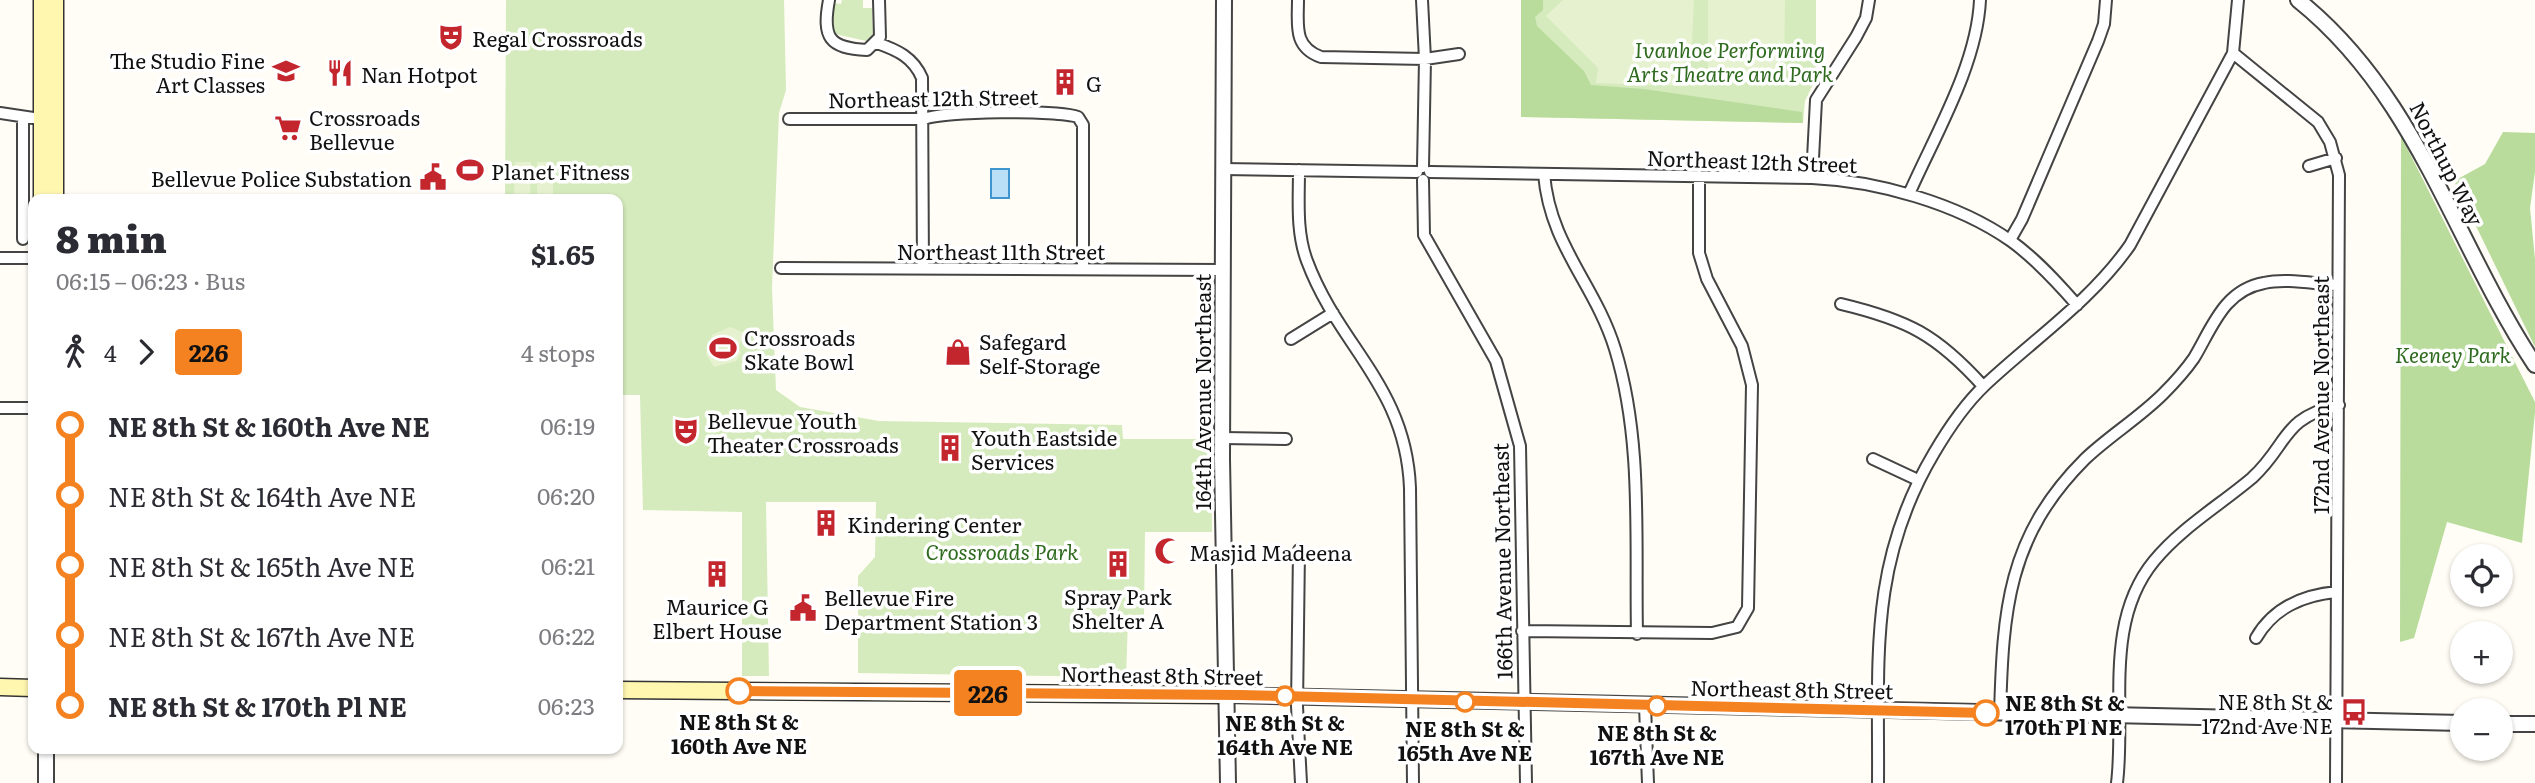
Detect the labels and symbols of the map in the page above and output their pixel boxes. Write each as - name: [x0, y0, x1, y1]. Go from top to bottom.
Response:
- theatre icon: Regal Crossroads: [436, 22, 466, 52]
- place label: Regal Crossroads: [472, 22, 643, 53]
- park label: Ivanhoe Performing Arts Theatre and Park: [1627, 33, 1834, 88]
- place label: The Studio Fine Art Classes: [109, 44, 265, 99]
- school or university icon: The Studio Fine Art Classes: [271, 56, 301, 86]
- restaurant icon: Nan Hotpot: [325, 58, 355, 88]
- place label: Nan Hotpot: [361, 58, 478, 89]
- building icon: G: [1050, 67, 1080, 97]
- place label: G: [1086, 67, 1102, 98]
- street label: Northeast 12th Street: [827, 80, 1039, 114]
- street label: Northup Way: [2403, 95, 2493, 231]
- place label: Crossroads Bellevue: [309, 101, 420, 156]
- supermarket icon: Crossroads Bellevue: [273, 113, 303, 143]
- street label: Northeast 12th Street: [1646, 141, 1858, 179]
- sports icon: Planet Fitness: [455, 155, 485, 185]
- place label: Planet Fitness: [491, 155, 629, 186]
- place label: Bellevue Police Substation: [151, 162, 412, 193]
- public building icon: Bellevue Police Substation: [418, 162, 448, 192]
- street label: Northeast 11th Street: [897, 235, 1106, 266]
- street label: 164th Avenue Northeast: [1186, 273, 1217, 510]
- street label: 172nd Avenue Northeast: [2304, 275, 2335, 514]
- place label: Crossroads Skate Bowl: [744, 321, 855, 376]
- place label: Safegard Self-Storage: [979, 325, 1100, 380]
- sports icon: Crossroads Skate Bowl: [708, 333, 738, 363]
- shop icon: Safegard Self-Storage: [943, 337, 973, 367]
- park label: Keeney Park: [2395, 338, 2512, 369]
- place label: Bellevue Youth Theater Crossroads: [707, 404, 899, 459]
- theatre icon: Bellevue Youth Theater Crossroads: [671, 416, 701, 446]
- place label: Youth Eastside Services: [971, 421, 1117, 476]
- building icon: Youth Eastside Services: [935, 433, 965, 463]
- street label: 166th Avenue Northeast: [1483, 442, 1519, 679]
- building icon: Kindering Center: [811, 508, 841, 538]
- place label: Kindering Center: [847, 508, 1021, 539]
- park label: Crossroads Park: [926, 535, 1079, 566]
- mosque icon: Masjid Madeena: [1153, 536, 1183, 566]
- place label: Masjid Madeena: [1189, 536, 1353, 567]
- building icon: Spray Park Shelter A: [1103, 549, 1133, 579]
- building icon: Maurice G Elbert House: [702, 559, 732, 589]
- place label: Spray Park Shelter A: [1064, 580, 1172, 635]
- place label: Bellevue Fire Department Station 3: [824, 581, 1038, 636]
- place label: Maurice G Elbert House: [652, 590, 782, 645]
- public building icon: Bellevue Fire Department Station 3: [788, 593, 818, 623]
- street label: Northeast 8th Street: [1060, 657, 1264, 691]
- line badge: 226: [948, 670, 1028, 716]
- street label: Northeast 8th Street: [1690, 671, 1894, 705]
- marker: NE 8th St & 160th Ave NE: [726, 678, 752, 704]
- place label: NE 8th St & 172nd Ave NE: [2201, 685, 2333, 740]
- marker: NE 8th St & 164th Ave NE: [1275, 686, 1295, 706]
- place label: NE 8th St & 170th Pl NE: [2005, 686, 2125, 741]
- marker: NE 8th St & 165th Ave NE: [1455, 692, 1475, 712]
- marker: NE 8th St & 167th Ave NE: [1647, 696, 1667, 716]
- bus stop icon: NE 8th St & 172nd Ave NE: [2339, 697, 2369, 727]
- marker: NE 8th St & 170th Pl NE: [1973, 700, 1999, 726]
- place label: NE 8th St & 160th Ave NE: [671, 705, 807, 760]
- place label: NE 8th St & 164th Ave NE: [1217, 706, 1353, 761]
- place label: NE 8th St & 165th Ave NE: [1398, 712, 1532, 767]
- place label: NE 8th St & 167th Ave NE: [1590, 716, 1724, 771]

